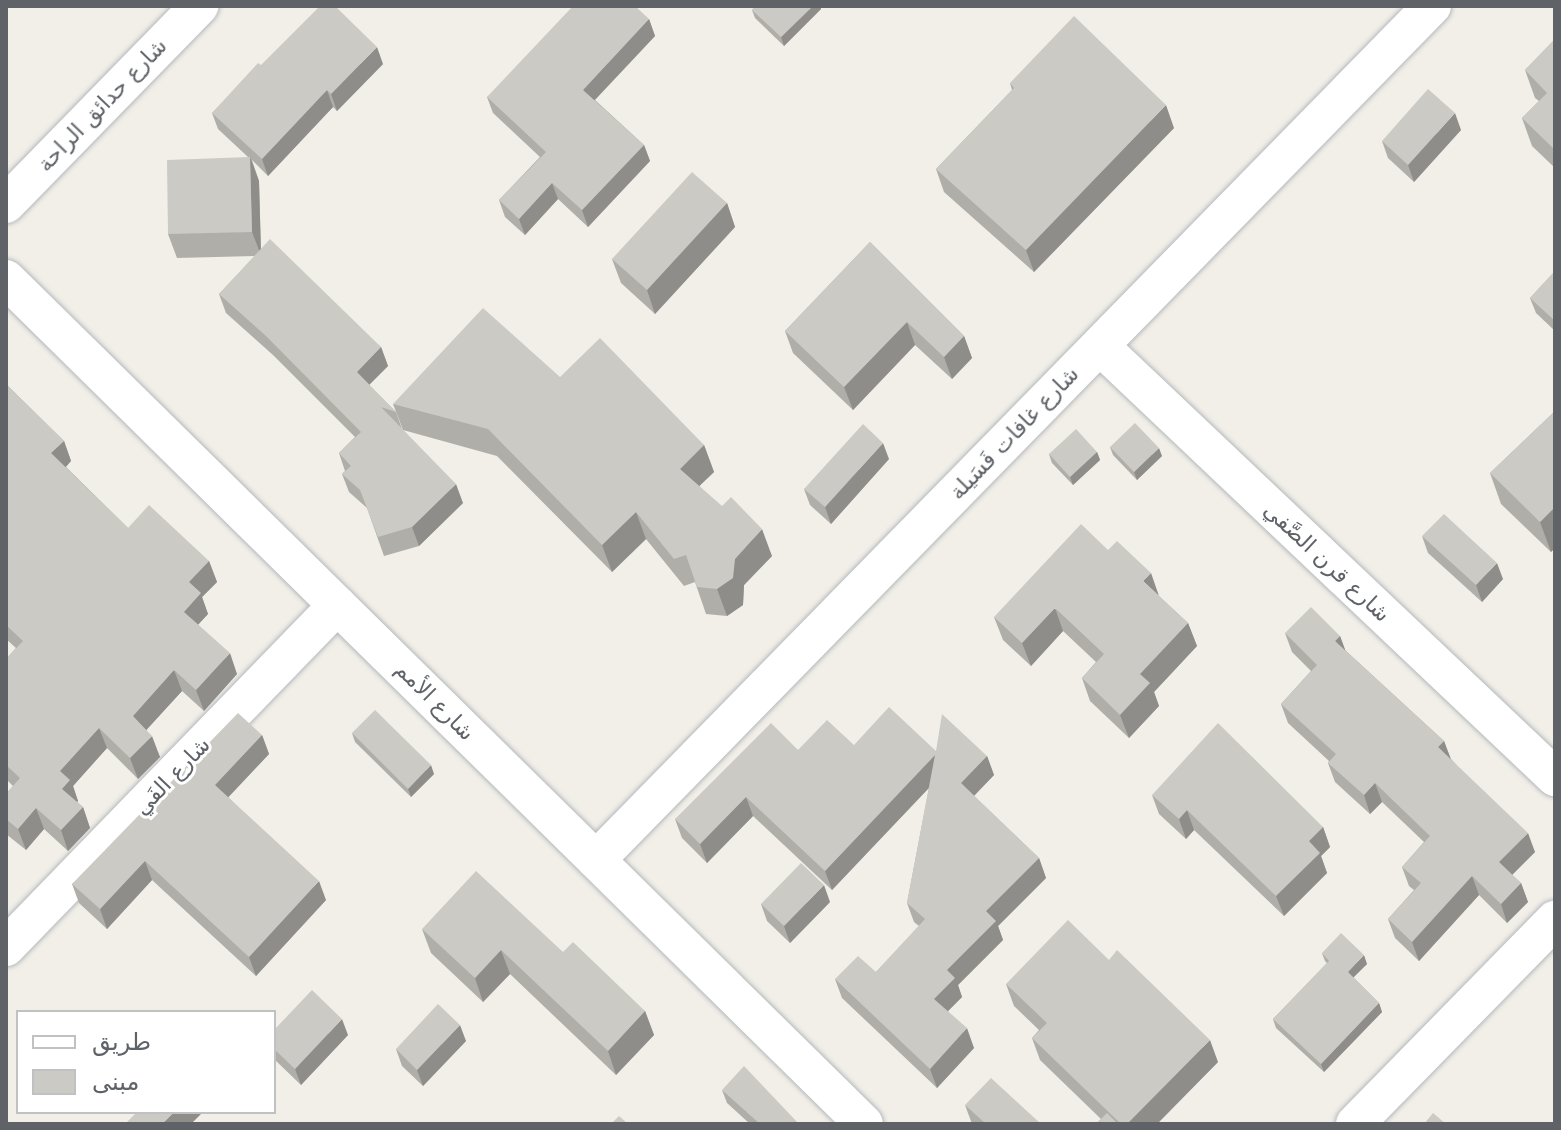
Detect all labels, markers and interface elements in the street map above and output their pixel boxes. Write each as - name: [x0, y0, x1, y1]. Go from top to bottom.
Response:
- street label: شارع حدائق الراحة: [32, 33, 172, 177]
- street label: شارع غافات فَسَيلة: [944, 361, 1084, 505]
- street label: شارع قرن الصَّفي: [1258, 497, 1396, 627]
- street label: شارع الأمم: [390, 656, 480, 746]
- street label: شارع الفَي: [128, 732, 216, 820]
- legend: [16, 1010, 276, 1114]
- text: طريق: [92, 1028, 151, 1056]
- text: مبنى: [92, 1068, 139, 1096]

